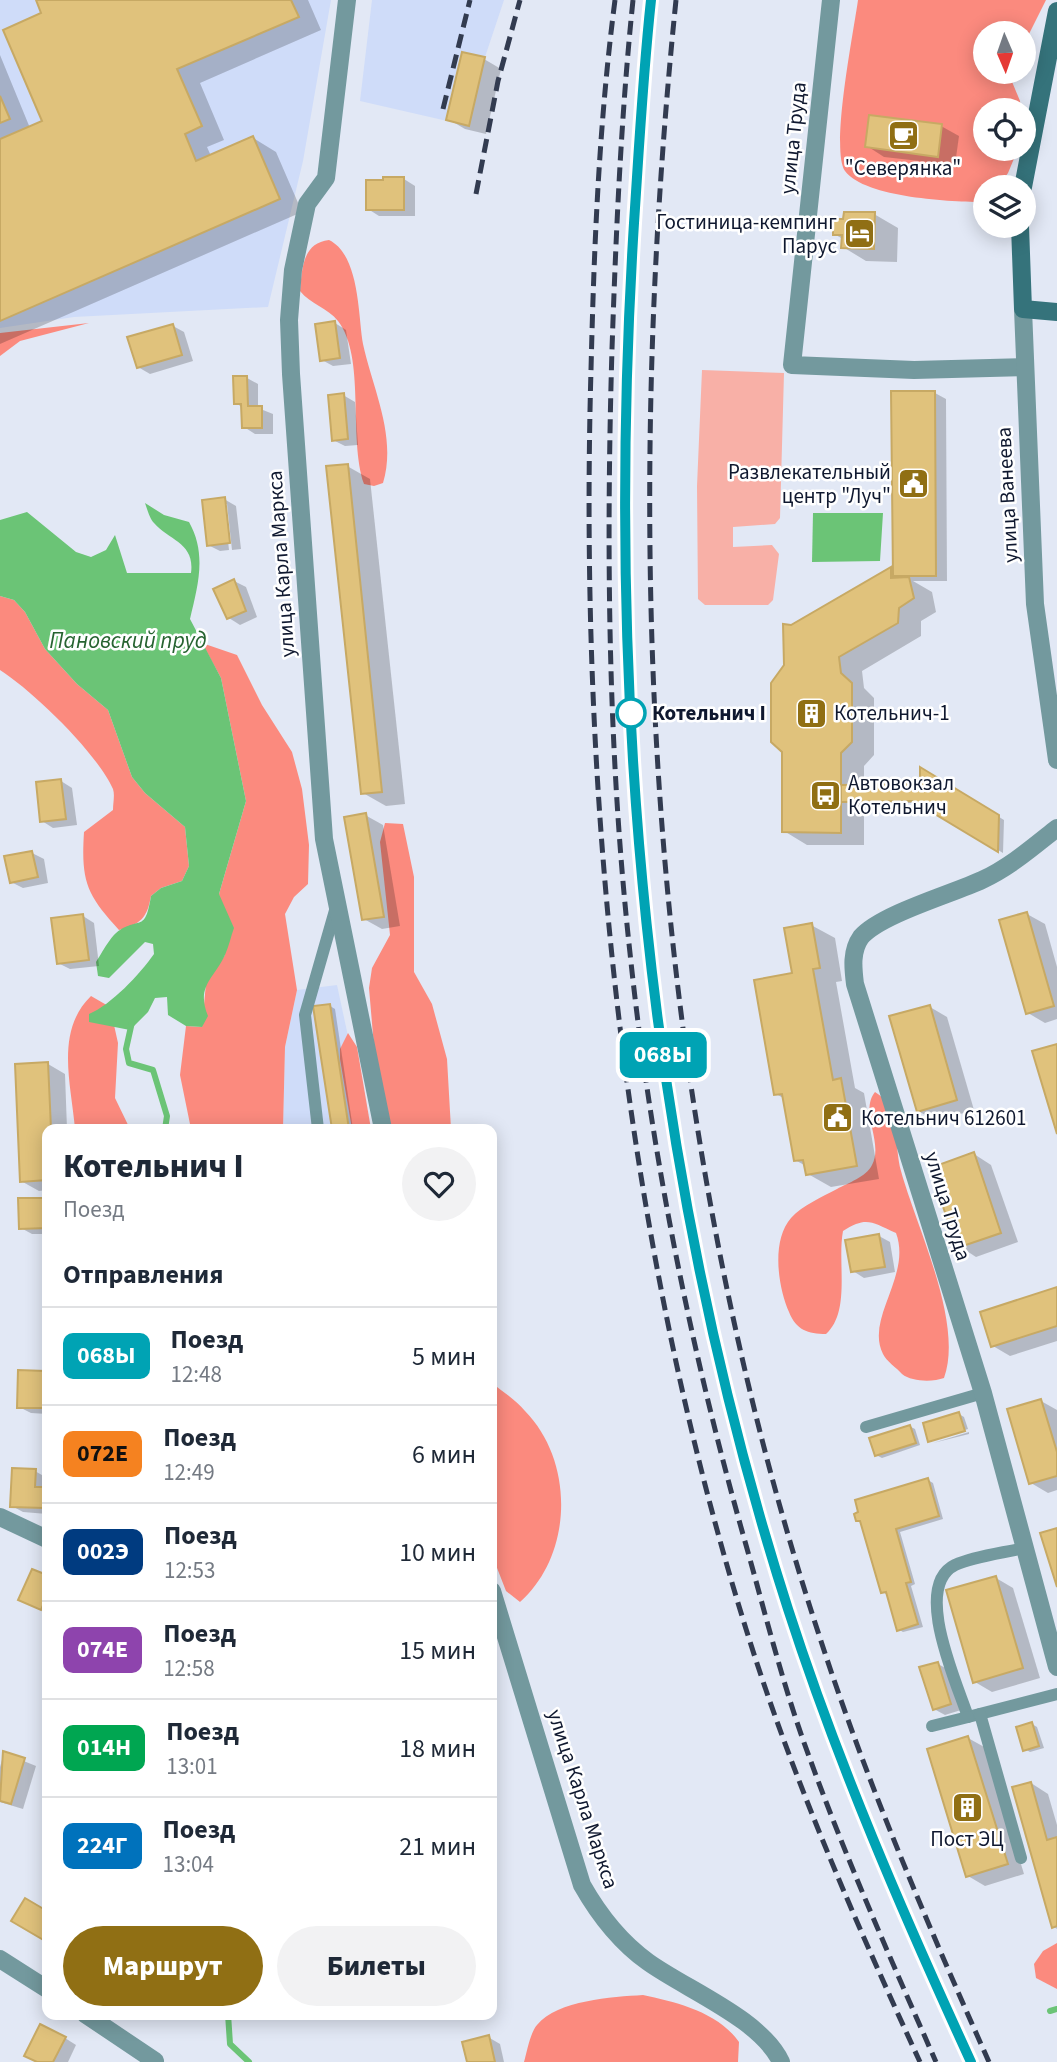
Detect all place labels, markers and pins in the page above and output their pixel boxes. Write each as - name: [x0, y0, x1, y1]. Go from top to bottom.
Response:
- cafe icon: "Северянка": [886, 119, 920, 153]
- place label: "Северянка": [845, 153, 961, 183]
- place label: Гостиница-кемпинг Парус: [656, 207, 837, 261]
- hotel icon: Гостиница-кемпинг Парус: [843, 217, 877, 251]
- place label: Развлекательный центр "Луч": [728, 457, 891, 511]
- public building icon: Развлекательный центр "Луч": [897, 467, 931, 501]
- building icon: Котельнич-1: [794, 696, 828, 730]
- marker: Котельнич I: [616, 698, 646, 728]
- place label: Котельнич I: [652, 698, 766, 728]
- place label: Котельнич-1: [834, 698, 950, 728]
- place label: Автовокзал Котельнич: [848, 768, 954, 822]
- bus stop icon: Автовокзал Котельнич: [808, 778, 842, 812]
- public building icon: Котельнич 612601: [821, 1101, 855, 1135]
- place label: Котельнич 612601: [861, 1103, 1027, 1133]
- building icon: Пост ЭЦ: [950, 1790, 984, 1824]
- place label: Пост ЭЦ: [930, 1824, 1004, 1854]

